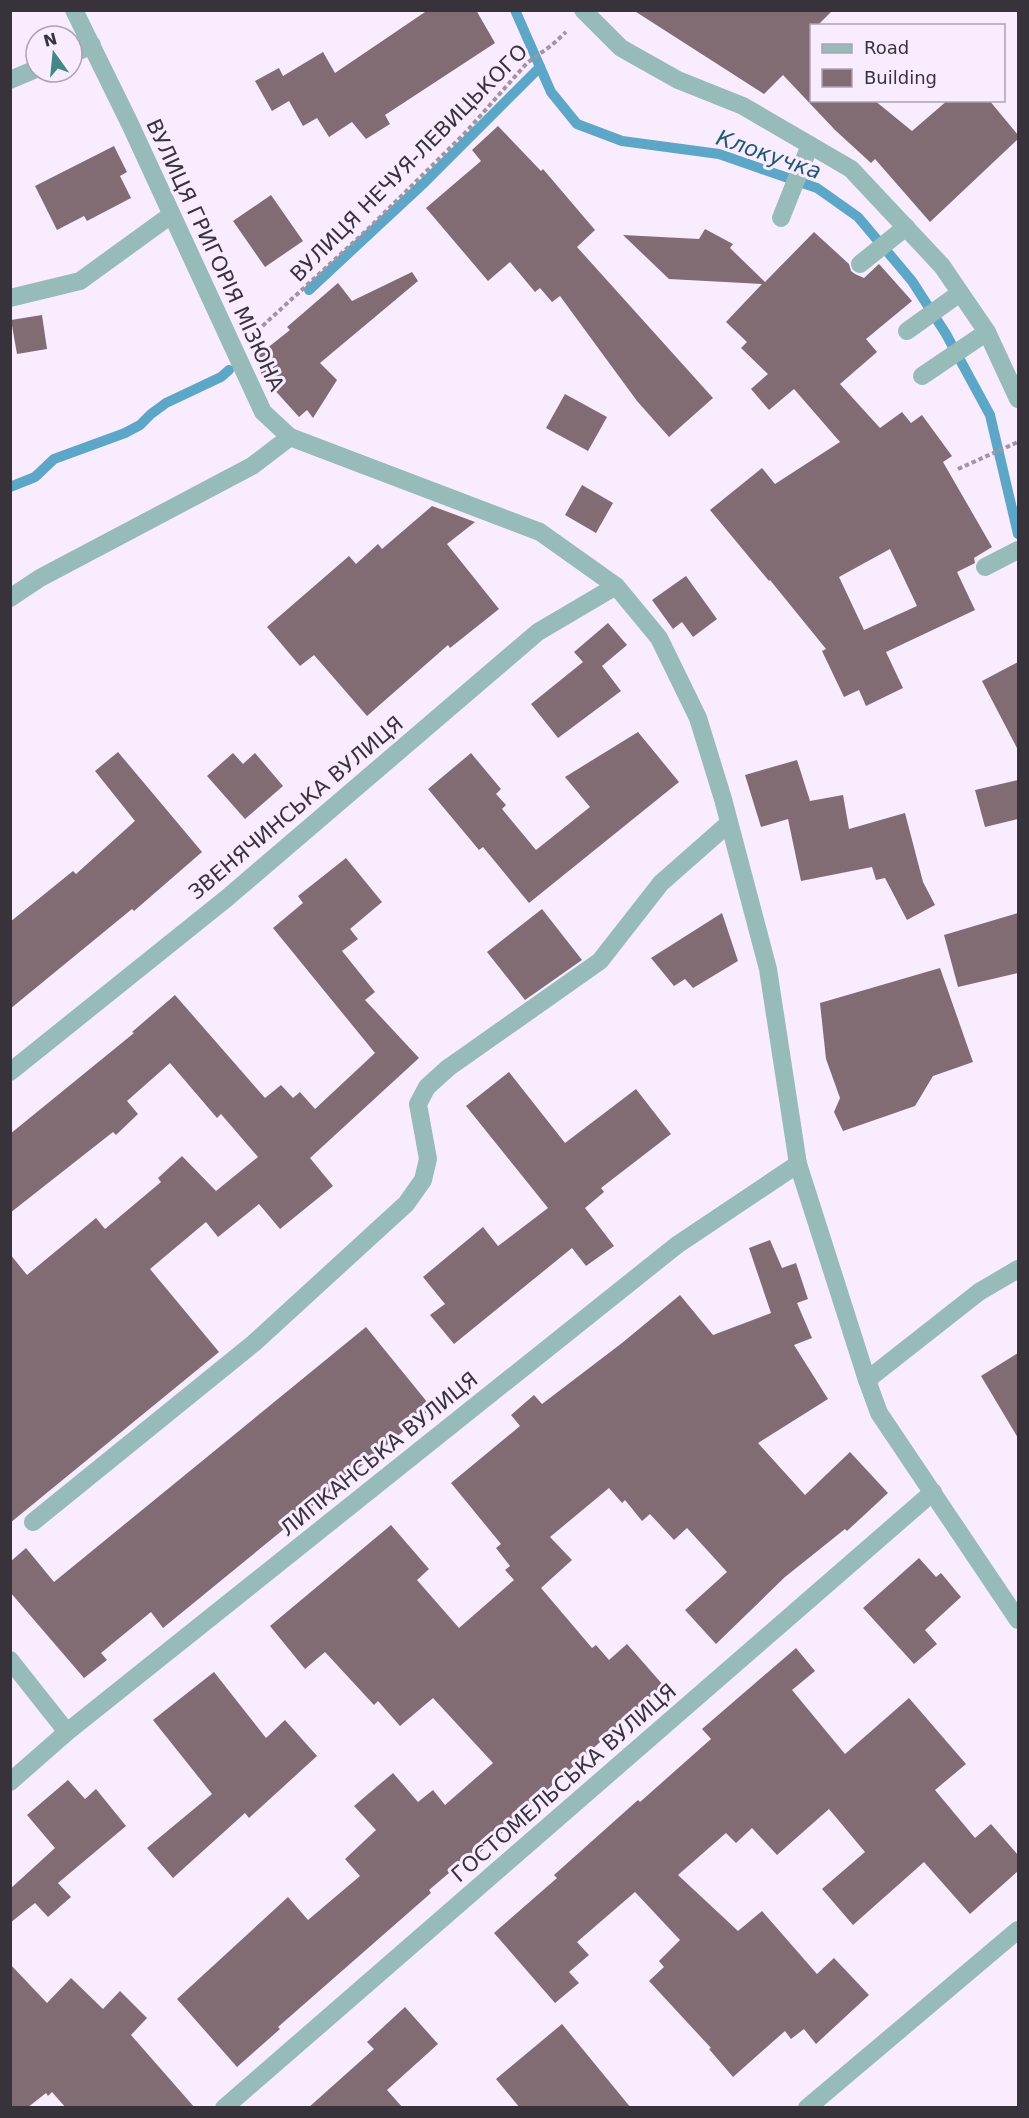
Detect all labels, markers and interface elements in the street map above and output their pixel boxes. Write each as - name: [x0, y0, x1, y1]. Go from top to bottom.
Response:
- north arrow: [24, 24, 84, 84]
- legend: [810, 24, 1005, 102]
- text: N: [41, 29, 59, 51]
- text: Road: [864, 37, 909, 58]
- street label: ВУЛИЦЯ НЕЧУЯ-ЛЕВИЦЬКОГО: [285, 39, 533, 287]
- text: Building: [864, 67, 937, 88]
- street label: ВУЛИЦЯ ГРИГОРІЯ МІЗЮНА: [141, 115, 289, 395]
- water label: Клокучка: [713, 125, 825, 184]
- street label: ЗВЕНЯЧИНСЬКА ВУЛИЦЯ: [184, 711, 408, 905]
- street label: ЛИПКАНСЬКА ВУЛИЦЯ: [275, 1367, 483, 1541]
- street label: ГОСТОМЕЛЬСЬКА ВУЛИЦЯ: [447, 1679, 681, 1887]

